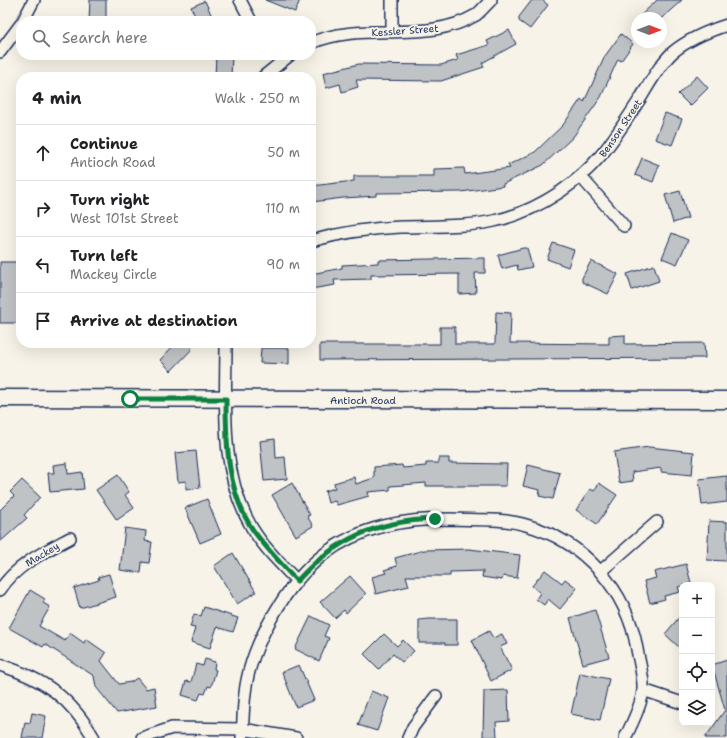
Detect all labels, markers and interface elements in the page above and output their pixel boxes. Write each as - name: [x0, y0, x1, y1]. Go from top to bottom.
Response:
- north arrow: [631, 12, 667, 48]
- search box: [16, 16, 316, 60]
- street label: Kessler Street: [371, 22, 439, 39]
- icon: search: [30, 27, 52, 49]
- text: Search here: [62, 28, 148, 48]
- text: 4 min: [32, 87, 82, 109]
- text: Walk · 250 m: [215, 90, 300, 107]
- street label: Benson Street: [596, 97, 645, 160]
- text: Continue: [70, 134, 138, 154]
- icon: ahead: [32, 142, 54, 164]
- text: 50 m: [267, 144, 300, 161]
- text: Antioch Road: [70, 154, 156, 171]
- text: Turn right: [70, 190, 150, 210]
- icon: right: [32, 198, 54, 220]
- text: 110 m: [265, 200, 300, 217]
- text: West 101st Street: [70, 210, 179, 227]
- text: Turn left: [70, 246, 138, 266]
- icon: left: [32, 254, 54, 276]
- text: 90 m: [266, 256, 300, 273]
- text: Mackey Circle: [70, 266, 157, 283]
- icon: arrive: [32, 310, 54, 332]
- text: Arrive at destination: [70, 311, 238, 331]
- route start: [121, 390, 139, 408]
- street label: Antioch Road: [330, 394, 397, 407]
- route end: [426, 510, 444, 528]
- street label: Mackey: [23, 539, 62, 570]
- map controls: [679, 582, 715, 726]
- button: +: [679, 582, 715, 618]
- button: −: [679, 618, 715, 654]
- button: locate: [679, 654, 715, 690]
- button: layers: [679, 690, 715, 726]

